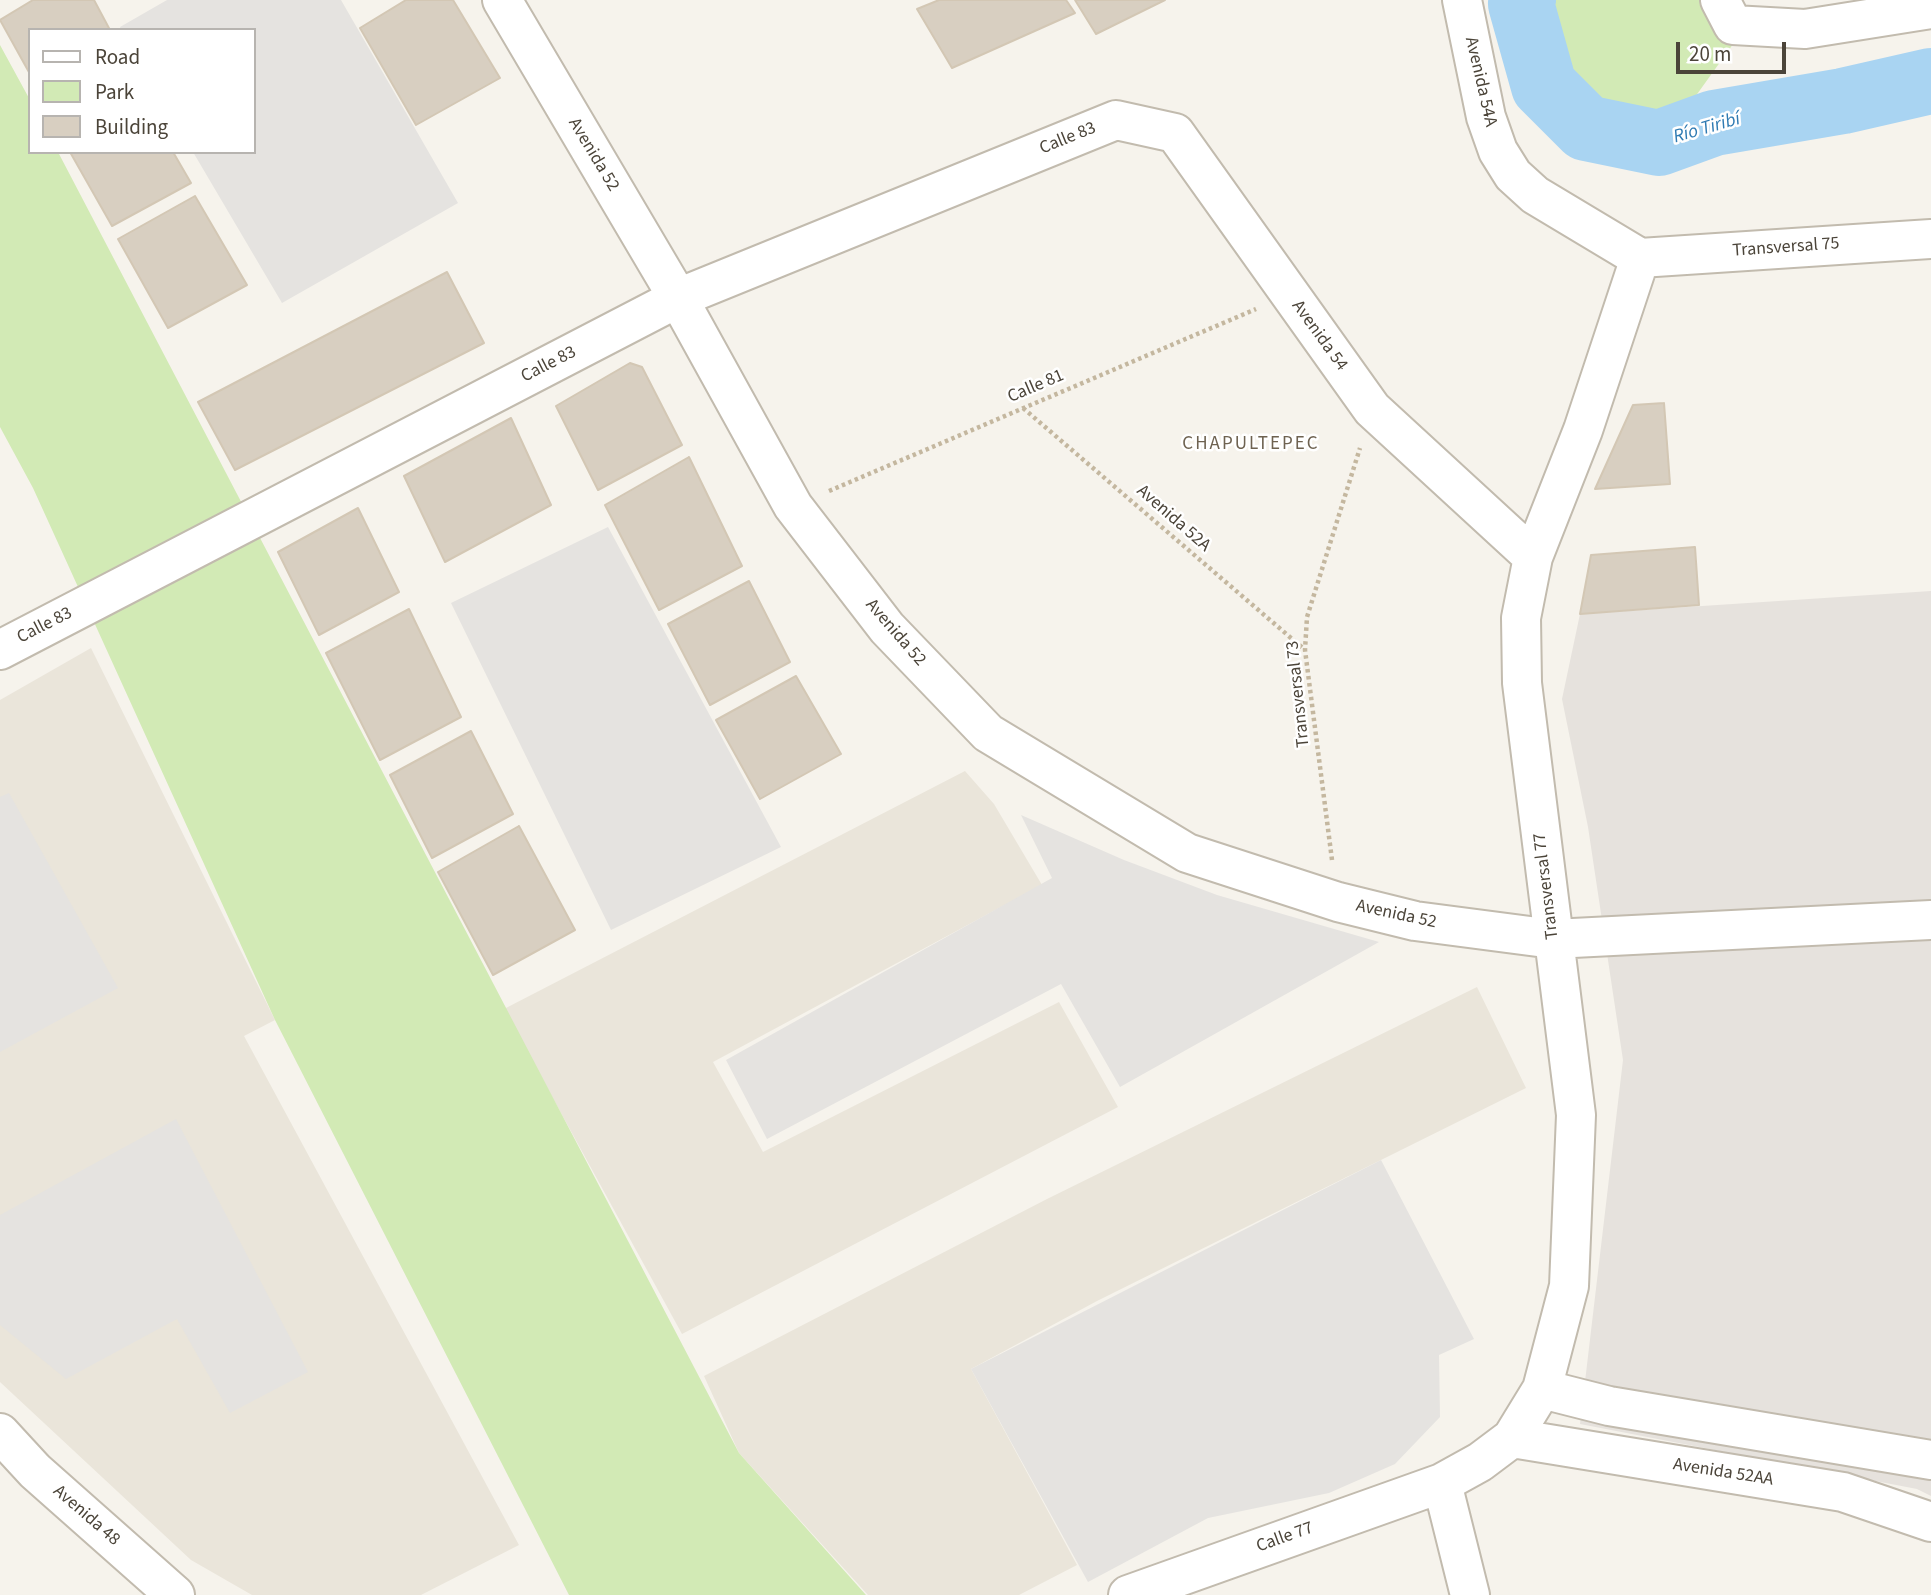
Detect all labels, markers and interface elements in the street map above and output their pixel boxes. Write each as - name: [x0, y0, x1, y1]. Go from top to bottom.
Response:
- legend: [28, 28, 256, 154]
- scale bar: [1679, 28, 1789, 72]
- street label: Avenida 54A: [1459, 35, 1501, 129]
- text: 20 m: [1689, 39, 1731, 69]
- text: Road: [95, 42, 140, 72]
- text: Park: [95, 77, 134, 107]
- water label: Río Tiribí: [1671, 109, 1743, 149]
- text: Building: [95, 112, 168, 142]
- street label: Avenida 52: [563, 114, 623, 196]
- street label: Calle 83: [1037, 118, 1099, 160]
- street label: Transversal 75: [1732, 233, 1840, 263]
- street label: Avenida 54: [1286, 297, 1352, 375]
- street label: Calle 83: [518, 342, 580, 388]
- street label: Calle 81: [1005, 366, 1067, 408]
- district label: CHAPULTEPEC: [1184, 434, 1318, 456]
- street label: Avenida 52A: [1131, 481, 1215, 557]
- street label: Avenida 52: [860, 595, 930, 671]
- street label: Calle 83: [14, 603, 76, 649]
- street label: Transversal 73: [1283, 640, 1315, 748]
- street label: Transversal 77: [1530, 831, 1564, 941]
- street label: Avenida 52: [1354, 896, 1438, 934]
- street label: Avenida 52AA: [1671, 1454, 1775, 1492]
- street label: Avenida 48: [48, 1481, 124, 1551]
- street label: Calle 77: [1254, 1518, 1316, 1558]

